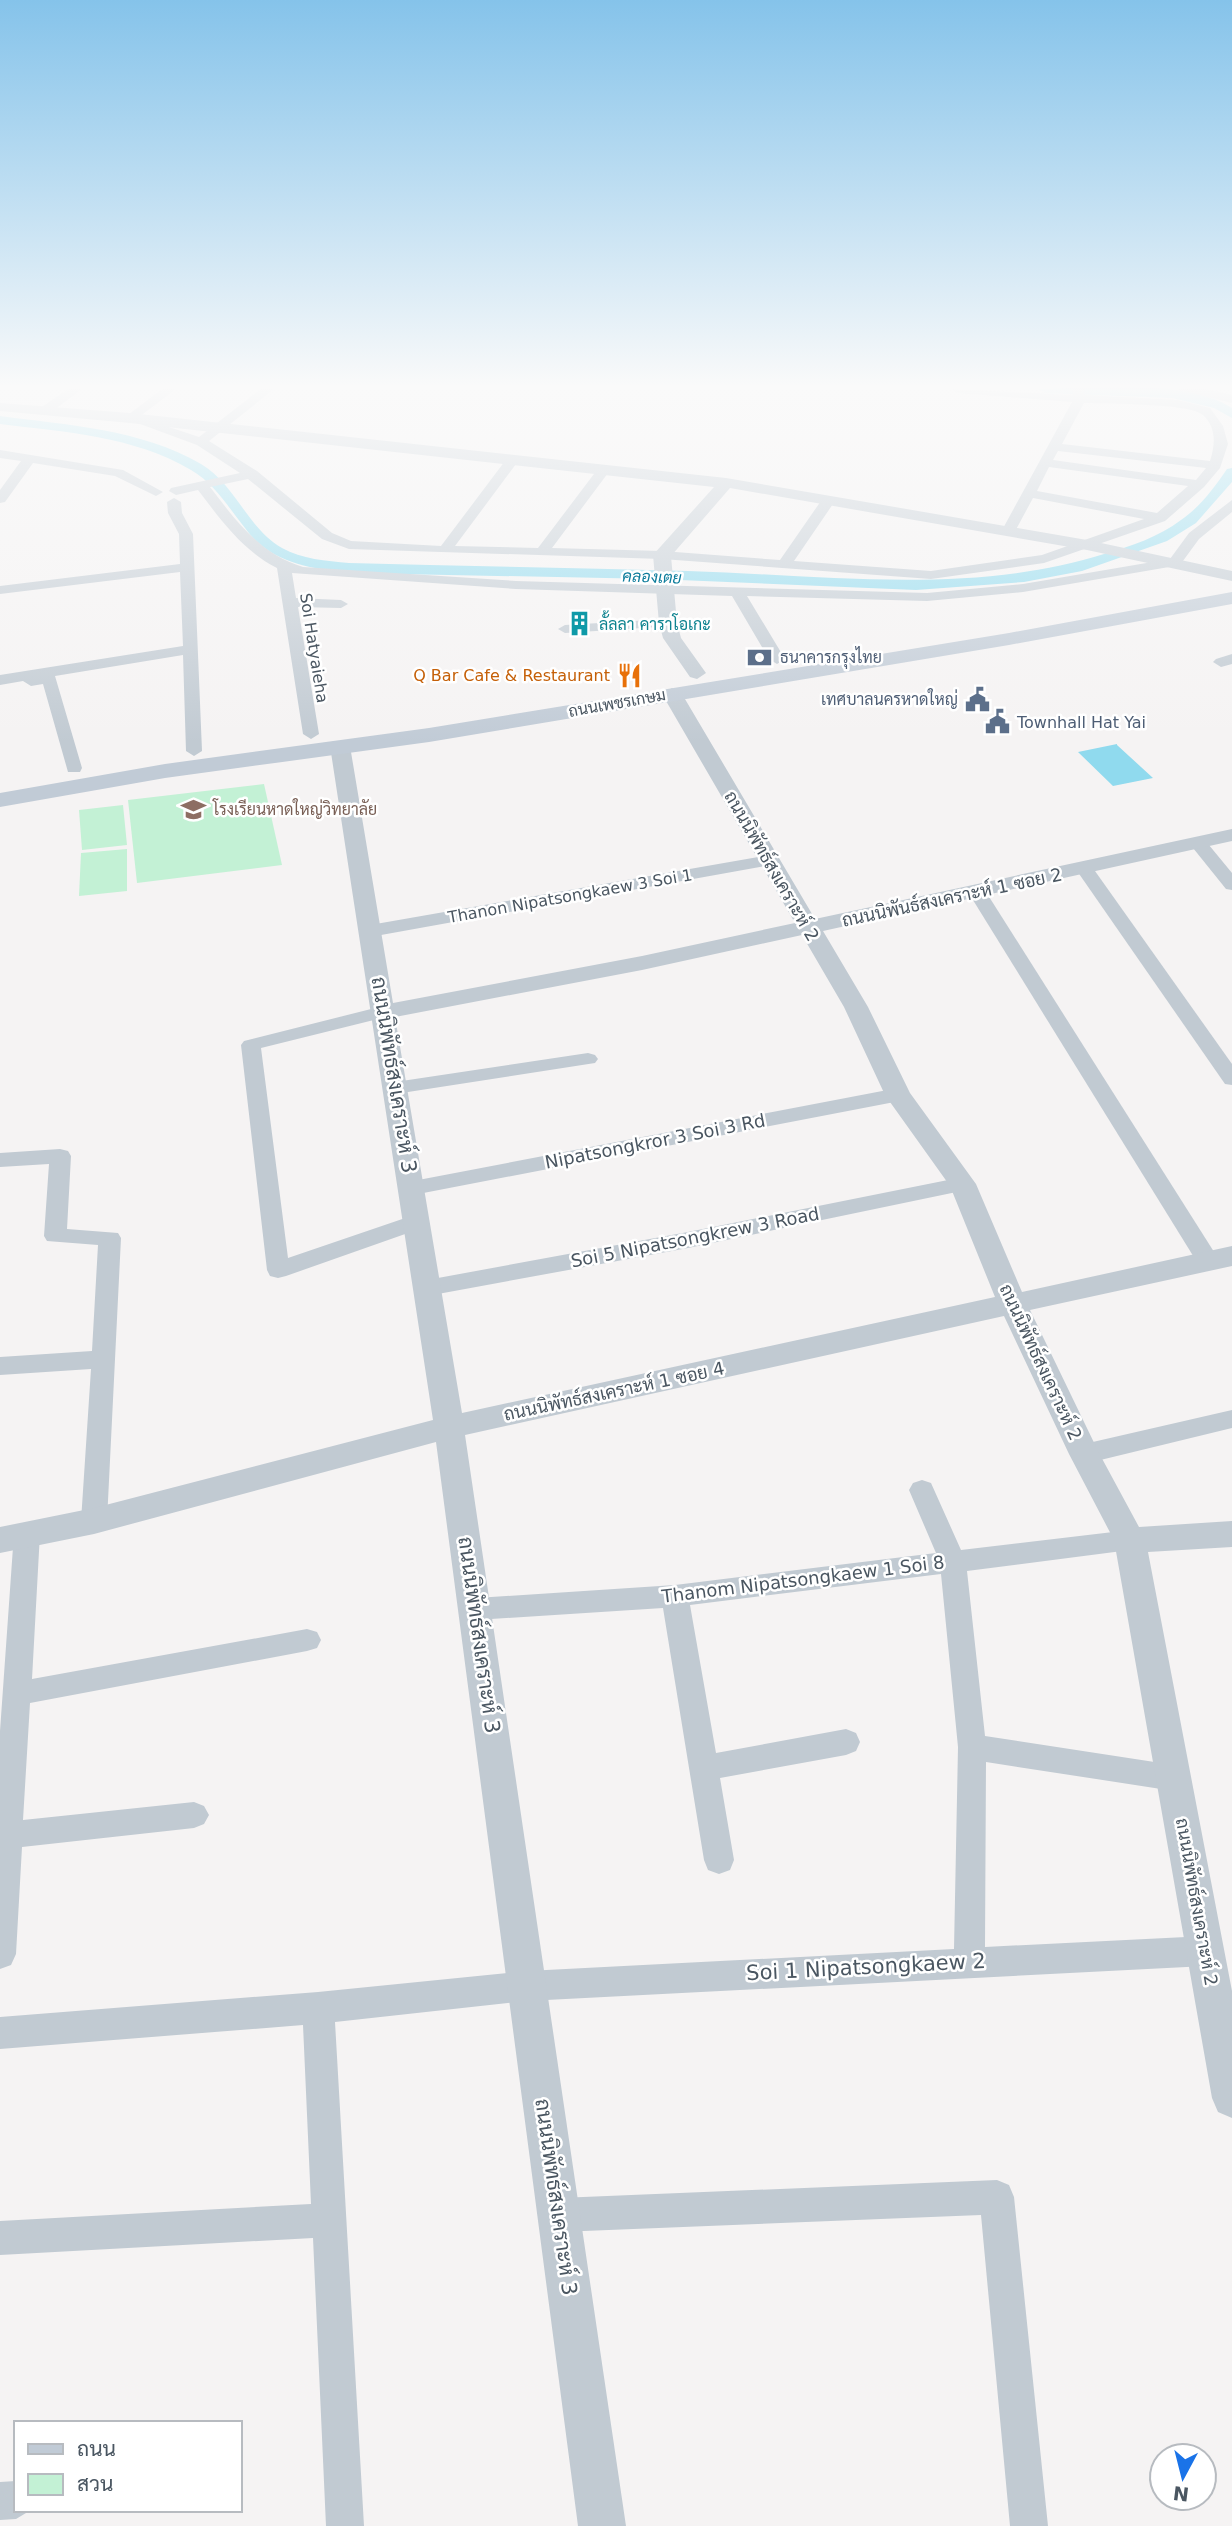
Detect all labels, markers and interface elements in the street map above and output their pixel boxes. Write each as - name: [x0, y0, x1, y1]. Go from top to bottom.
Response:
- water label: คลองเตย: [622, 566, 682, 588]
- street label: Soi Hatyaieha: [296, 592, 332, 704]
- building icon: ลั้ลลา คาราโอเกะ: [565, 610, 593, 638]
- place label: ลั้ลลา คาราโอเกะ: [599, 610, 711, 634]
- bank icon: ธนาคารกรุงไทย: [746, 643, 774, 671]
- place label: ธนาคารกรุงไทย: [780, 646, 882, 669]
- restaurant icon: Q Bar Cafe & Restaurant: [616, 661, 644, 689]
- place label: Q Bar Cafe & Restaurant: [413, 666, 610, 685]
- street label: ถนนเพชรเกษม: [567, 685, 667, 721]
- public building icon: เทศบาลนครหาดใหญ่: [964, 685, 992, 713]
- place label: เทศบาลนครหาดใหญ่: [821, 688, 958, 709]
- public building icon: Townhall Hat Yai: [983, 708, 1011, 736]
- place label: Townhall Hat Yai: [1016, 713, 1146, 732]
- street label: ถนนนิพัทธ์สงเคราะห์ 2: [720, 786, 825, 945]
- school or university icon: โรงเรียนหาดใหญ่วิทยาลัย: [179, 795, 207, 823]
- place label: โรงเรียนหาดใหญ่วิทยาลัย: [212, 798, 377, 819]
- street label: ถนนนิพันธ์สงเคราะห์ 1 ซอย 2: [840, 861, 1064, 931]
- street label: Thanon Nipatsongkaew 3 Soi 1: [445, 865, 694, 927]
- street label: ถนนนิพัทธ์สงเคราะห์ 3: [367, 975, 423, 1175]
- street label: Nipatsongkror 3 Soi 3 Rd: [543, 1109, 767, 1173]
- street label: Soi 5 Nipatsongkrew 3 Road: [569, 1203, 821, 1271]
- street label: ถนนนิพัทธ์สงเคราะห์ 2: [996, 1280, 1088, 1444]
- street label: ถนนนิพัทธ์สงเคราะห์ 1 ซอย 4: [501, 1355, 726, 1425]
- street label: ถนนนิพัทธ์สงเคราะห์ 3: [453, 1535, 507, 1735]
- street label: Thanom Nipatsongkaew 1 Soi 8: [659, 1551, 946, 1607]
- street label: ถนนนิพัทธ์สงเคราะห์ 2: [1172, 1816, 1224, 1988]
- street label: Soi 1 Nipatsongkaew 2: [746, 1949, 986, 1985]
- street label: ถนนนิพัทธ์สงเคราะห์ 3: [530, 2097, 584, 2297]
- legend: [14, 2421, 242, 2512]
- text: ถนน: [77, 2437, 116, 2461]
- north arrow: [1148, 2442, 1218, 2512]
- text: สวน: [77, 2472, 113, 2496]
- text: N: [1172, 2482, 1190, 2506]

